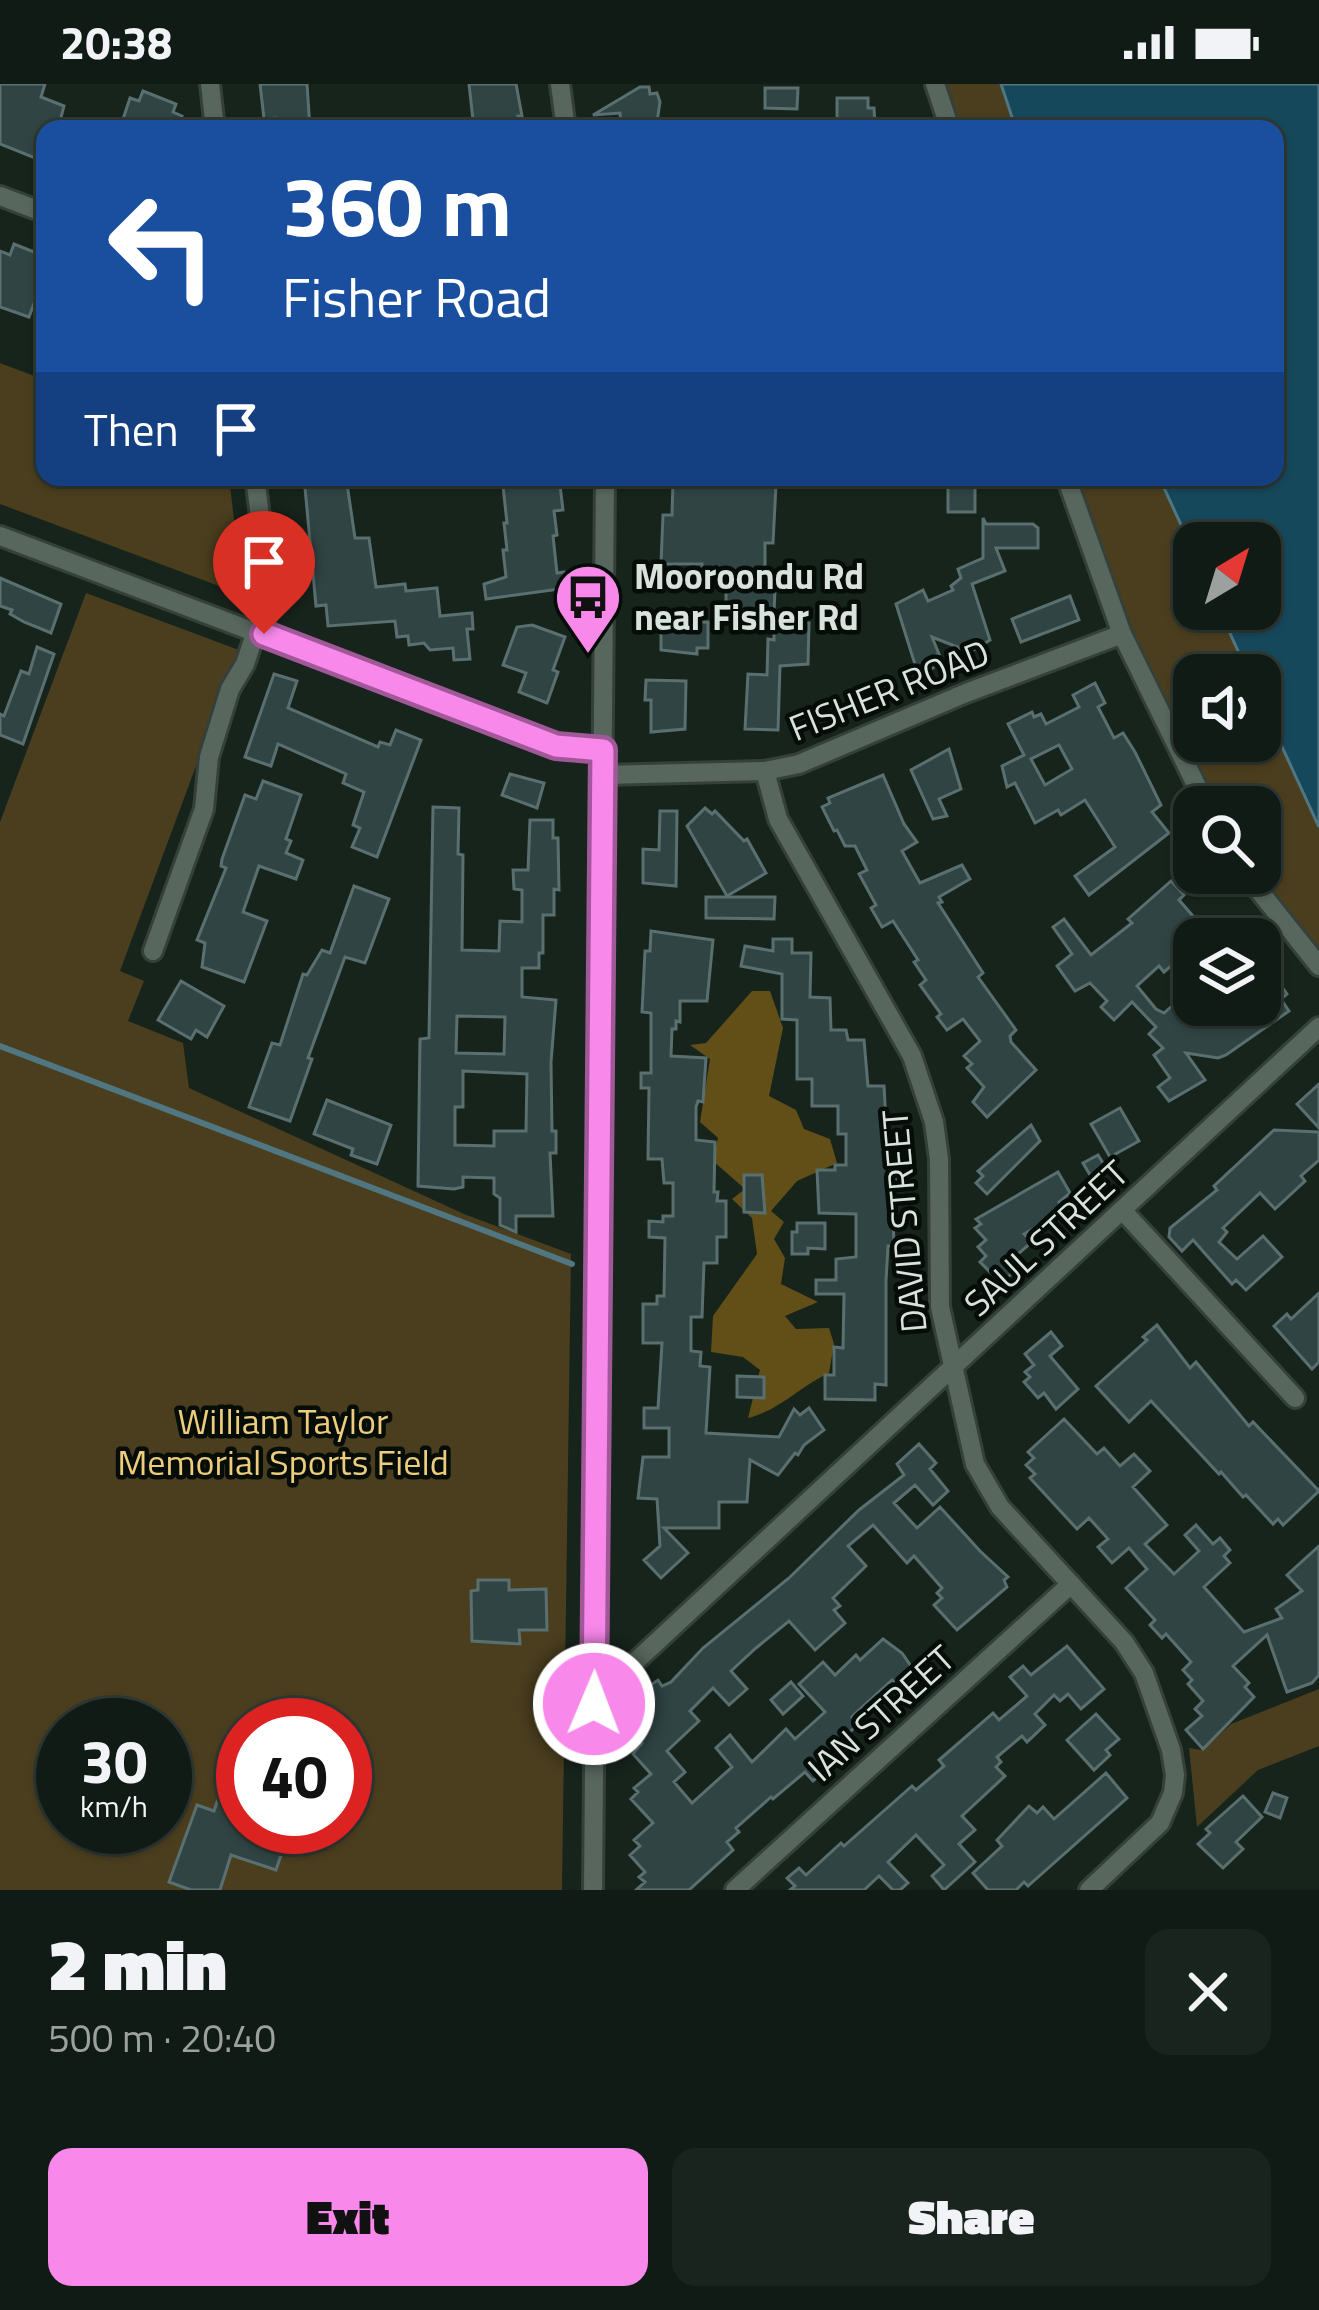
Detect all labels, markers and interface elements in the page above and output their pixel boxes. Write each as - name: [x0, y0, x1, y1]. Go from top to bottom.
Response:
- text: 20:38: [60, 8, 172, 76]
- text: 360 m: [282, 141, 512, 269]
- icon: left: [84, 168, 240, 324]
- text: Fisher Road: [282, 256, 551, 338]
- text: Then: [84, 395, 179, 463]
- icon: arrive: [203, 396, 269, 462]
- pin: [213, 511, 315, 634]
- north arrow: [1173, 522, 1281, 630]
- map controls: [1173, 522, 1281, 1026]
- icon: arrive: [231, 529, 297, 595]
- place label: Mooroondu Rd near Fisher Rd: [634, 548, 864, 644]
- bus stop icon: Mooroondu Rd near Fisher Rd: [553, 562, 623, 656]
- street label: FISHER ROAD: [780, 624, 997, 755]
- button: sound: [1173, 654, 1281, 762]
- button: search: [1173, 786, 1281, 894]
- button: layers: [1173, 918, 1281, 1026]
- street label: DAVID STREET: [866, 1107, 941, 1335]
- street label: SAUL STREET: [951, 1147, 1141, 1329]
- park label: William Taylor Memorial Sports Field: [117, 1393, 449, 1489]
- street label: IAN STREET: [795, 1631, 967, 1794]
- position arrow: [531, 1641, 657, 1767]
- speed limit sign: 40: [216, 1698, 372, 1854]
- text: 30: [80, 1715, 148, 1806]
- text: km/h: [80, 1783, 148, 1829]
- text: 2 min: [48, 1908, 227, 2018]
- button: close: [1145, 1929, 1271, 2055]
- text: 500 m · 20:40: [48, 2008, 276, 2067]
- button: Exit: [48, 2148, 648, 2286]
- button: Share: [672, 2148, 1271, 2286]

